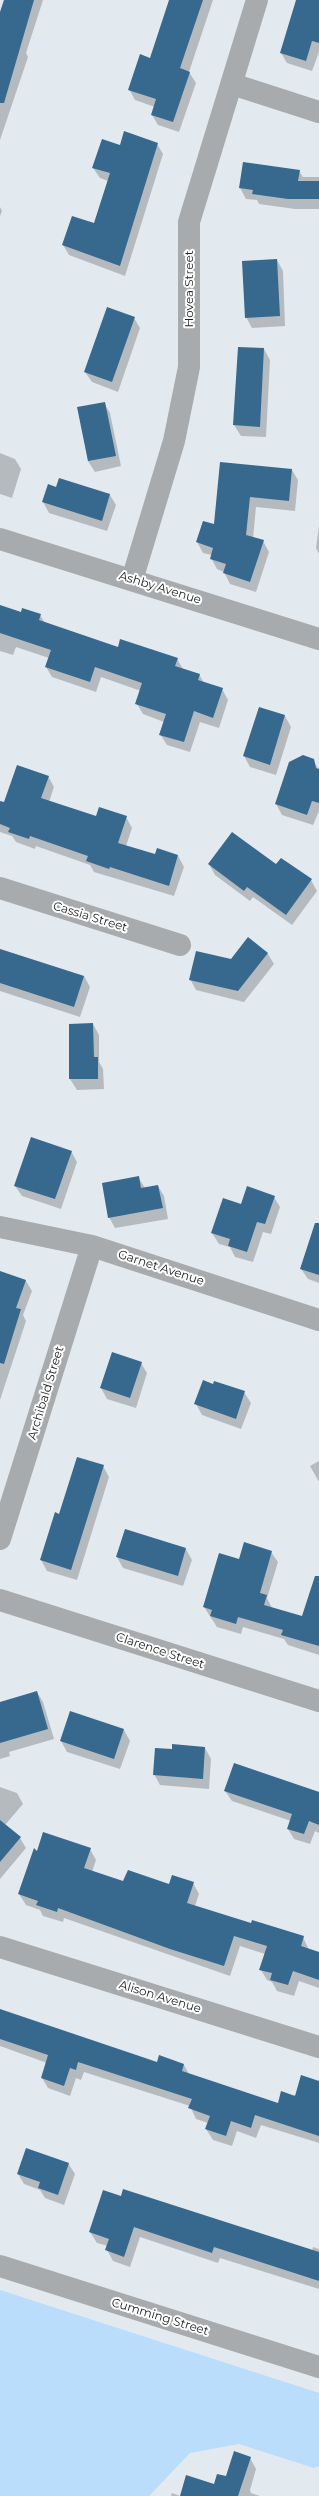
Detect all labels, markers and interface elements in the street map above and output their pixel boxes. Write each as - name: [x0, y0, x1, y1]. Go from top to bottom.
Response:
- street label: Hovea Street: [182, 251, 196, 327]
- street label: Ashby Avenue: [117, 569, 203, 607]
- street label: Cassia Street: [51, 899, 129, 935]
- street label: Garnet Avenue: [116, 1247, 206, 1289]
- street label: Archibald Street: [25, 1344, 67, 1442]
- street label: Clarence Street: [114, 1630, 206, 1672]
- street label: Alison Avenue: [117, 1978, 203, 2016]
- street label: Cumming Street: [110, 2295, 210, 2339]

